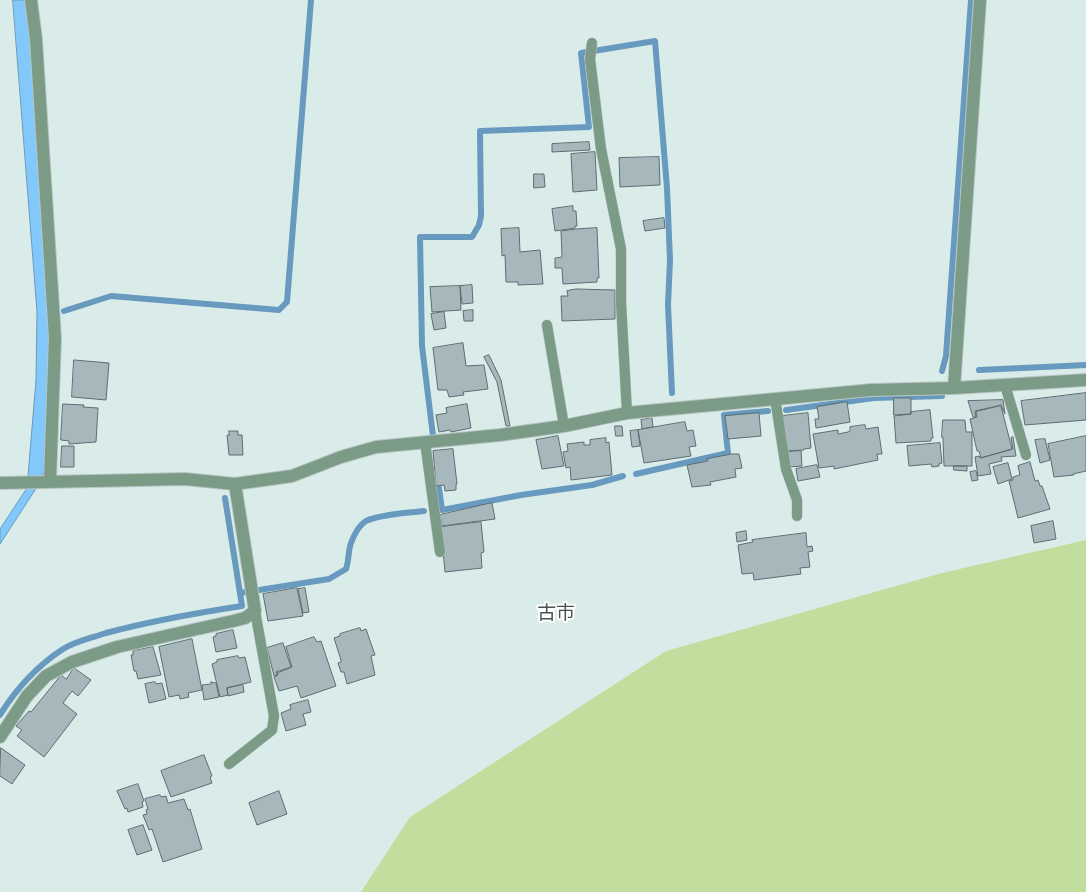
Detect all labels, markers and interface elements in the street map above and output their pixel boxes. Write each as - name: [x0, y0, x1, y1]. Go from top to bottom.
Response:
- district label: 古市: [537, 603, 575, 625]

